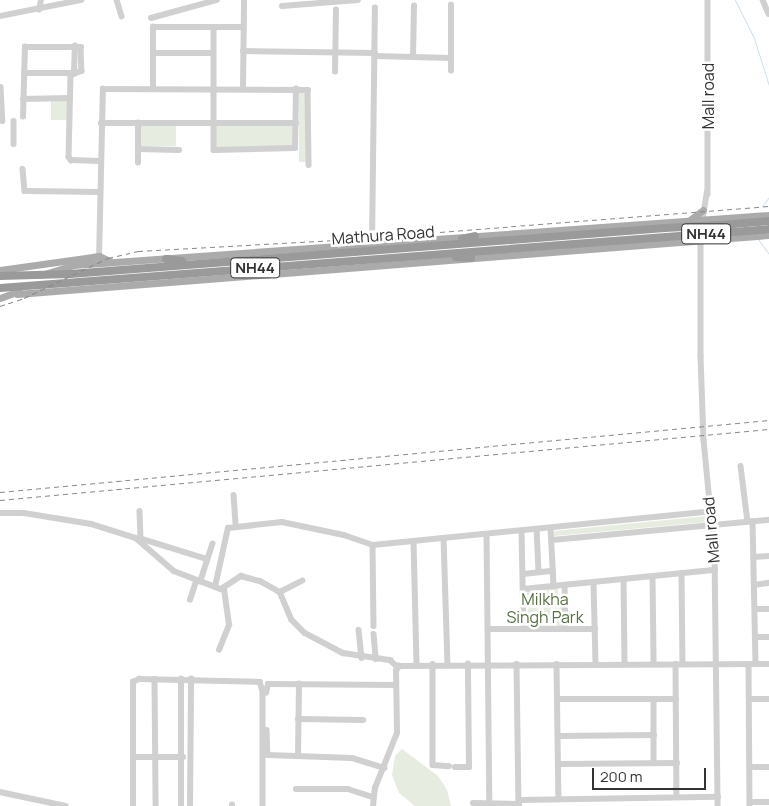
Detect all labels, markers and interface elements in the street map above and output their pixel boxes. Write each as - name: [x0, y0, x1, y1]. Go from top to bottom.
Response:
- street label: Mall road: [698, 63, 718, 129]
- street label: Mathura Road: [331, 222, 435, 248]
- road number: NH44: [681, 222, 731, 246]
- road number: NH44: [230, 256, 280, 280]
- street label: Mall road: [699, 496, 723, 564]
- park label: Milkha Singh Park: [506, 589, 584, 627]
- scale bar: [594, 758, 708, 790]
- text: 200 m: [600, 766, 643, 787]

